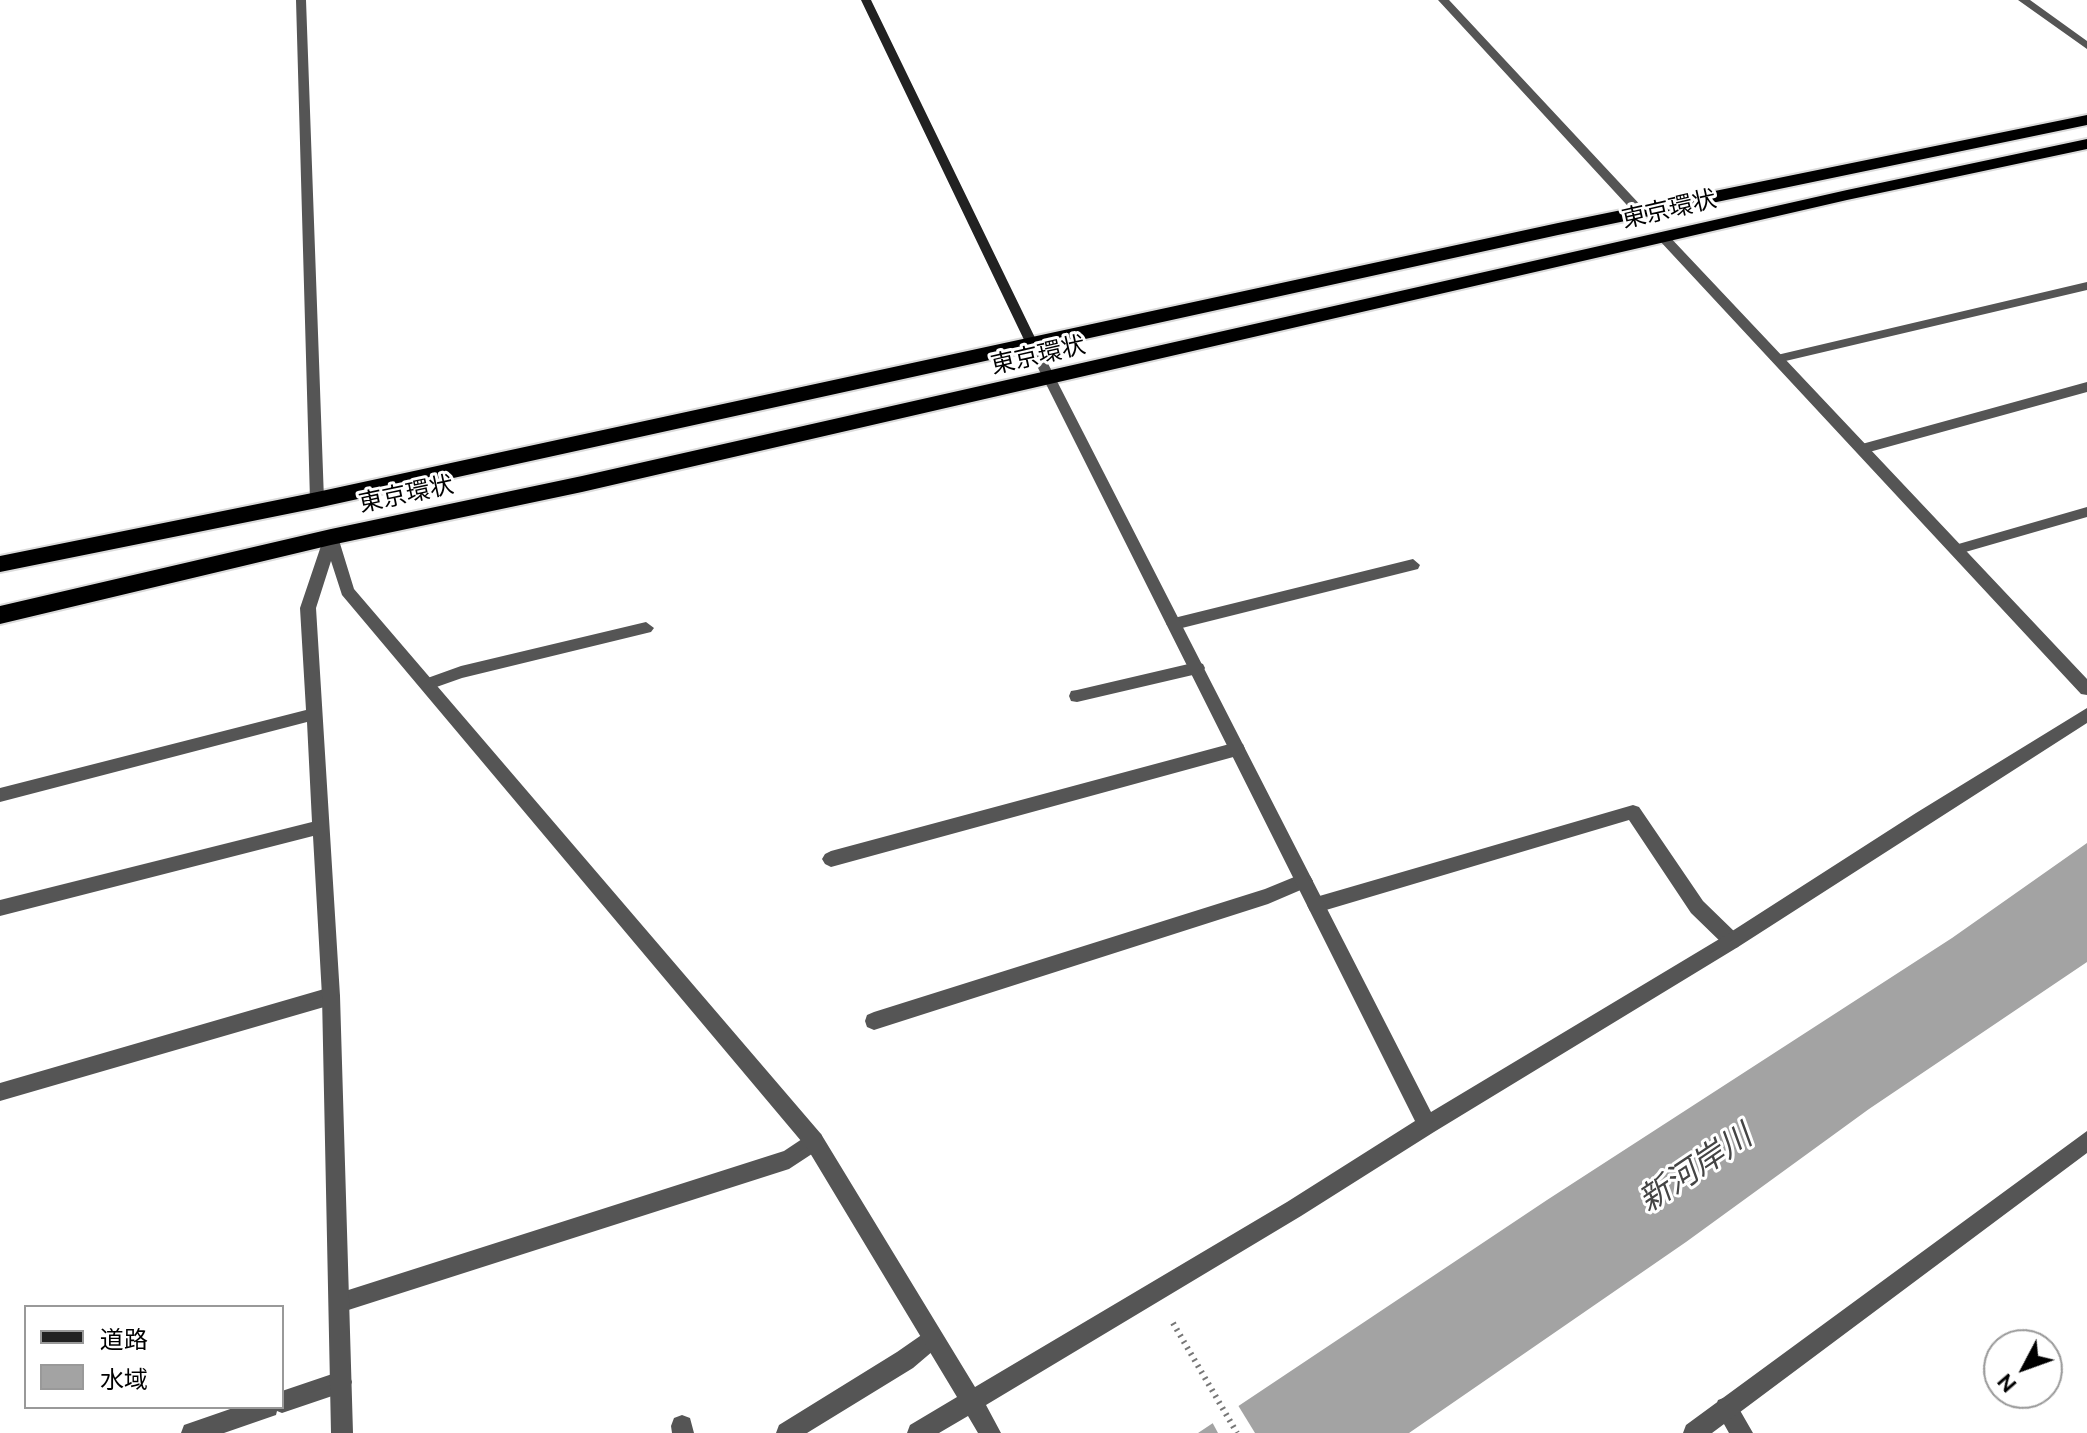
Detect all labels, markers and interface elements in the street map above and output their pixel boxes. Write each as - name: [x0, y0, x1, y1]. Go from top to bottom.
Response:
- street label: 東京環状: [1619, 184, 1719, 234]
- street label: 東京環状: [988, 330, 1088, 380]
- street label: 東京環状: [356, 470, 456, 518]
- water label: 新河岸川: [1631, 1116, 1759, 1220]
- legend: [24, 1305, 284, 1409]
- text: 道路: [100, 1326, 148, 1353]
- north arrow: [1983, 1329, 2063, 1409]
- text: 水域: [100, 1366, 148, 1393]
- text: N: [1991, 1369, 2021, 1398]

